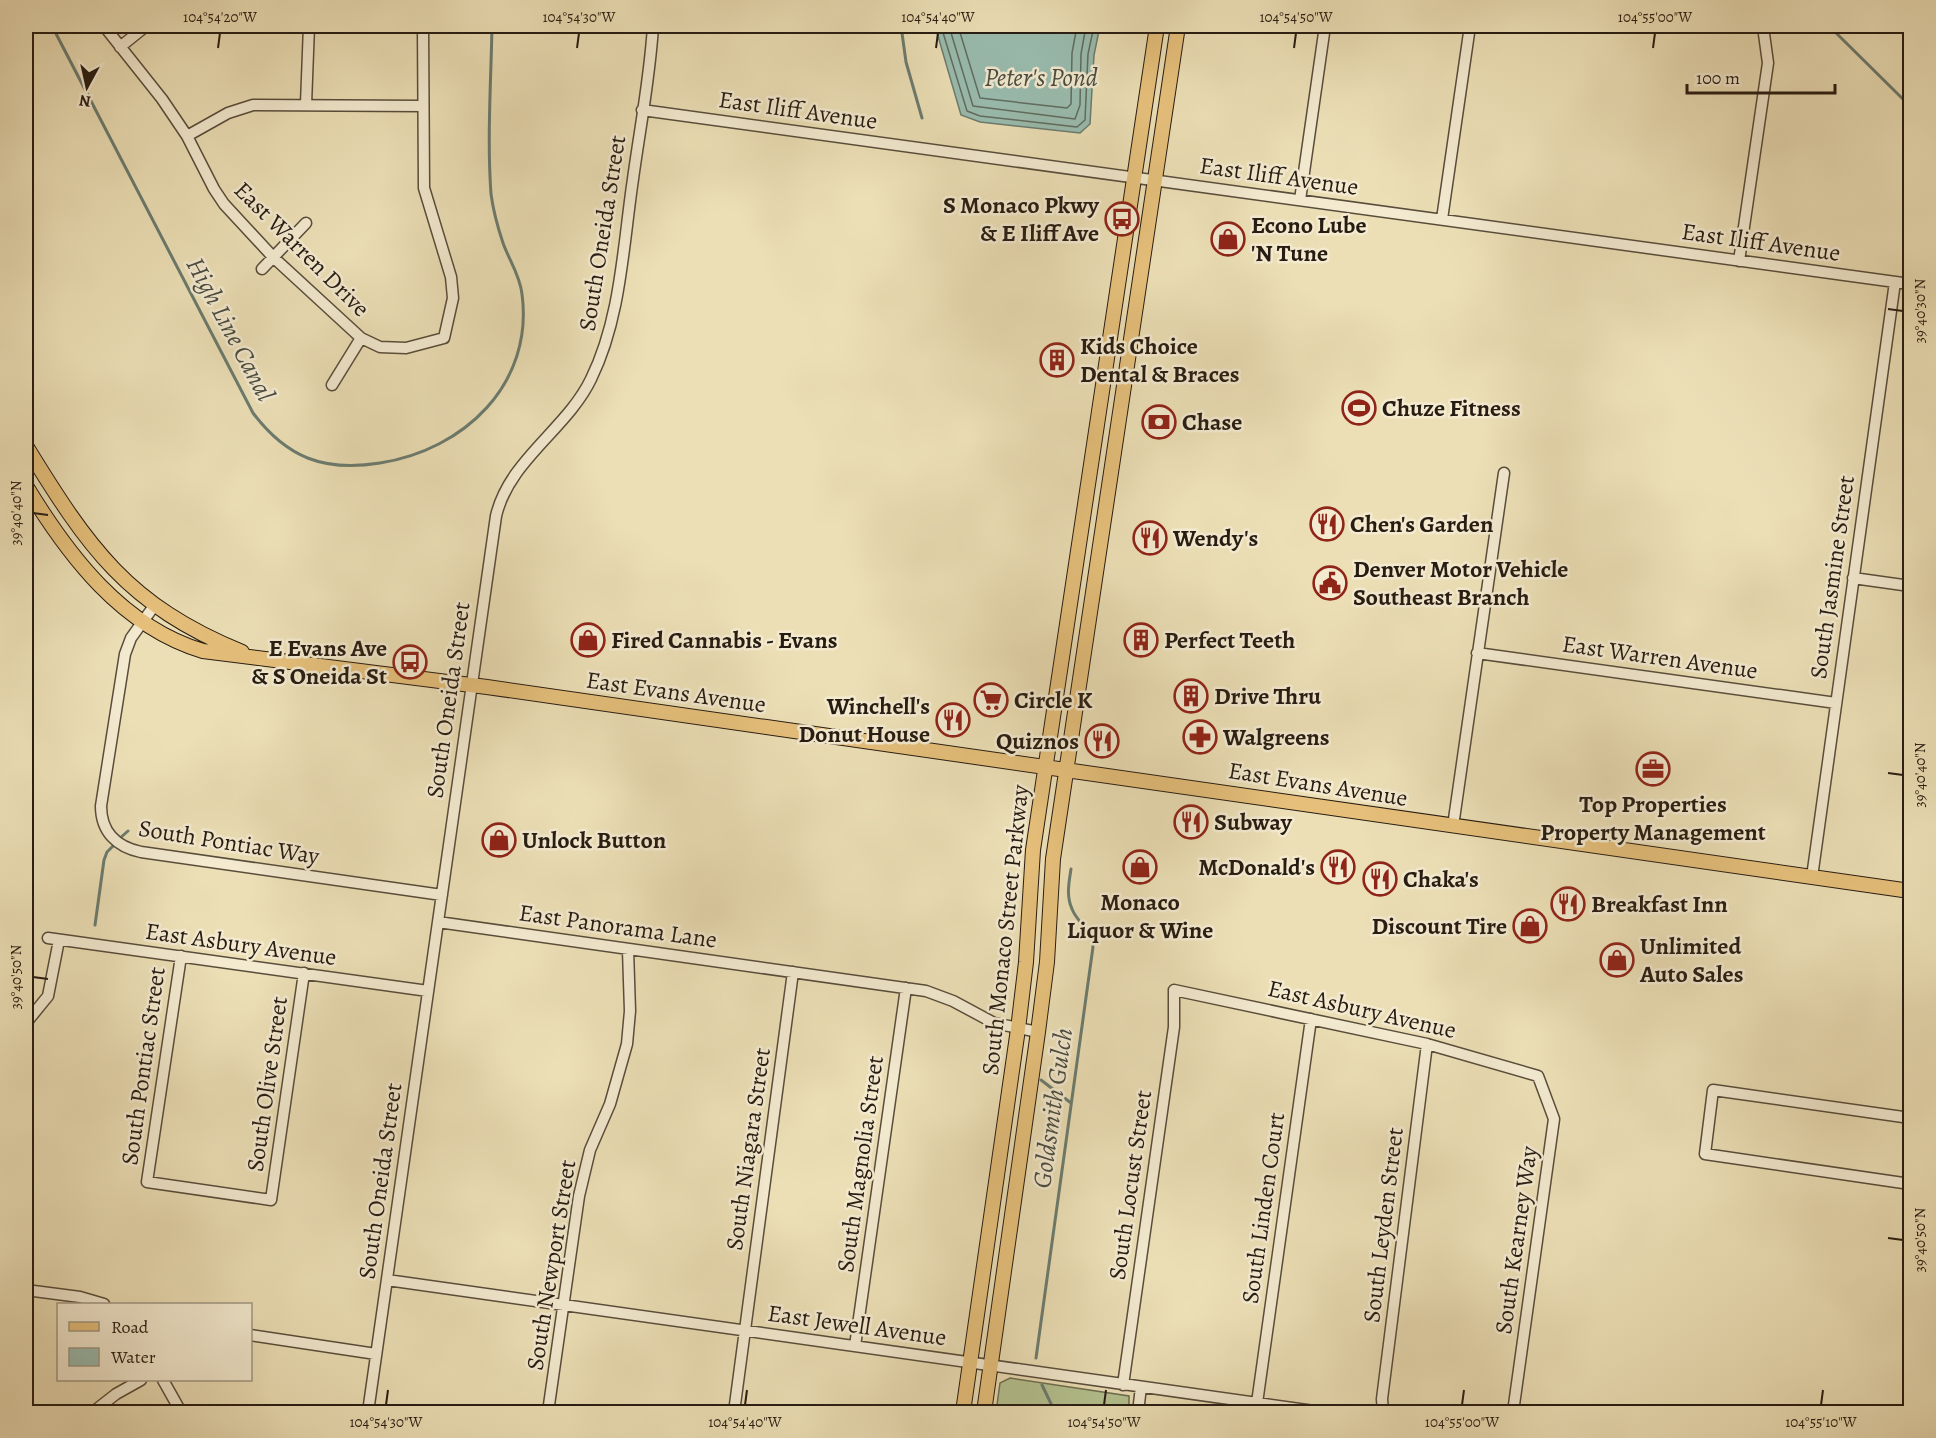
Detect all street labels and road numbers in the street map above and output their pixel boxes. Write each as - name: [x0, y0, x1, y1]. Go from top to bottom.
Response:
- street label: East Iliff Avenue: [717, 83, 879, 137]
- street label: South Oneida Street: [571, 133, 633, 333]
- street label: East Iliff Avenue: [1198, 149, 1360, 203]
- street label: East Warren Drive: [227, 174, 377, 324]
- street label: East Iliff Avenue: [1680, 215, 1842, 269]
- street label: South Jasmine Street: [1802, 473, 1862, 681]
- street label: South Oneida Street: [418, 600, 478, 800]
- street label: East Warren Avenue: [1560, 627, 1760, 687]
- street label: East Evans Avenue: [584, 664, 768, 720]
- street label: East Evans Avenue: [1226, 754, 1410, 814]
- street label: South Monaco Street Parkway: [974, 783, 1036, 1077]
- street label: South Pontiac Way: [136, 812, 322, 872]
- street label: East Panorama Lane: [517, 896, 719, 956]
- street label: East Asbury Avenue: [143, 915, 339, 973]
- street label: South Pontiac Street: [113, 965, 173, 1167]
- street label: East Asbury Avenue: [1265, 972, 1459, 1046]
- street label: South Olive Street: [239, 994, 295, 1174]
- street label: South Niagara Street: [718, 1045, 778, 1252]
- street label: South Magnolia Street: [829, 1053, 891, 1274]
- street label: South Oneida Street: [350, 1081, 410, 1281]
- street label: South Locust Street: [1101, 1088, 1159, 1282]
- street label: South Linden Court: [1234, 1110, 1292, 1306]
- street label: South Leyden Street: [1355, 1125, 1411, 1324]
- street label: South Kearney Way: [1487, 1144, 1545, 1336]
- street label: South Newport Street: [519, 1157, 583, 1373]
- street label: East Jewell Avenue: [766, 1297, 948, 1353]

